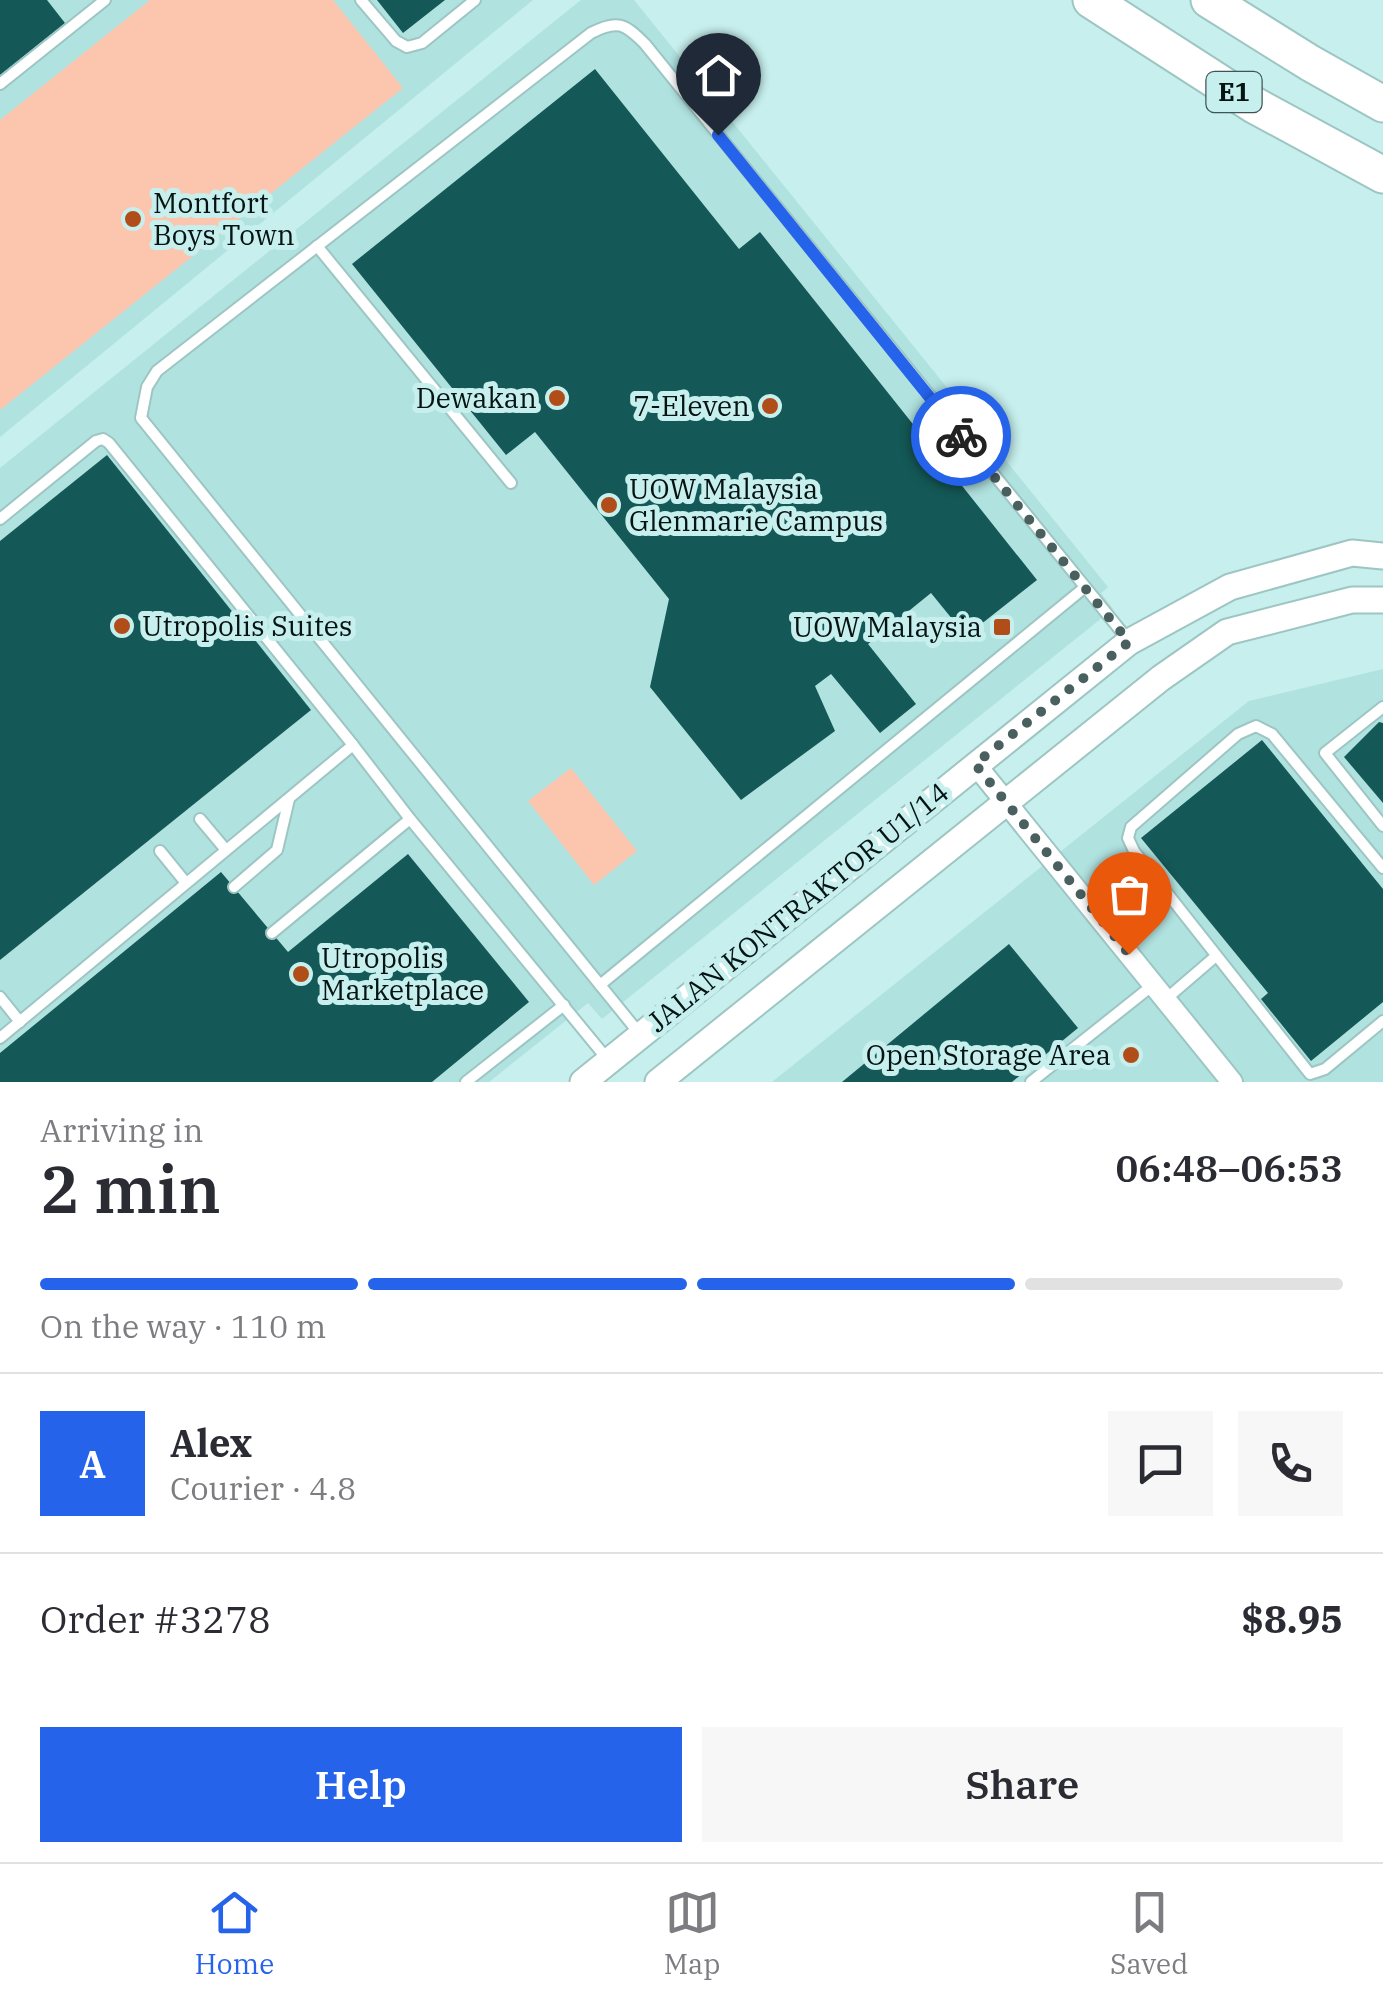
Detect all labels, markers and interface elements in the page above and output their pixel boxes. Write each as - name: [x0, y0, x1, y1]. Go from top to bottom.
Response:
- pin: [676, 33, 761, 136]
- icon: home: [691, 48, 746, 103]
- road number: E1: [1206, 72, 1262, 112]
- place label: Montfort Boys Town: [153, 184, 295, 253]
- marker: Montfort Boys Town: [122, 208, 144, 230]
- place label: Dewakan: [416, 379, 537, 416]
- courier: [911, 386, 1011, 486]
- marker: Dewakan: [546, 387, 568, 409]
- place label: 7-Eleven: [633, 387, 750, 424]
- marker: 7-Eleven: [759, 395, 781, 417]
- icon: bike: [934, 409, 989, 464]
- place label: UOW Malaysia Glenmarie Campus: [629, 470, 883, 539]
- marker: UOW Malaysia Glenmarie Campus: [598, 494, 620, 516]
- place label: Utropolis Suites: [142, 607, 352, 644]
- place label: UOW Malaysia: [793, 608, 982, 645]
- marker: Utropolis Suites: [111, 615, 133, 637]
- marker: UOW Malaysia: [991, 616, 1013, 638]
- street label: JALAN KONTRAKTOR U1/14: [639, 773, 956, 1040]
- pin: [1087, 852, 1172, 955]
- icon: bag: [1102, 867, 1157, 922]
- place label: Utropolis Marketplace: [321, 939, 484, 1008]
- marker: Utropolis Marketplace: [290, 963, 312, 985]
- place label: Open Storage Area: [866, 1036, 1111, 1073]
- marker: Open Storage Area: [1120, 1044, 1142, 1066]
- text: Arriving in: [40, 1109, 203, 1151]
- text: 06:48–06:53: [1116, 1143, 1343, 1192]
- text: 2 min: [40, 1146, 221, 1231]
- text: On the way · 110 m: [40, 1305, 326, 1347]
- button: chat: [1108, 1411, 1213, 1516]
- button: phone: [1238, 1411, 1343, 1516]
- text: Alex: [170, 1418, 252, 1467]
- text: A: [79, 1439, 106, 1488]
- text: Courier · 4.8: [170, 1467, 356, 1509]
- text: Order #3278: [40, 1594, 271, 1643]
- text: $8.95: [1241, 1594, 1343, 1643]
- button: Help: [40, 1727, 682, 1842]
- button: Share: [702, 1727, 1343, 1842]
- tab: Home: [195, 1885, 274, 1982]
- tab: Map: [664, 1885, 721, 1982]
- tab: Saved: [1110, 1885, 1188, 1982]

